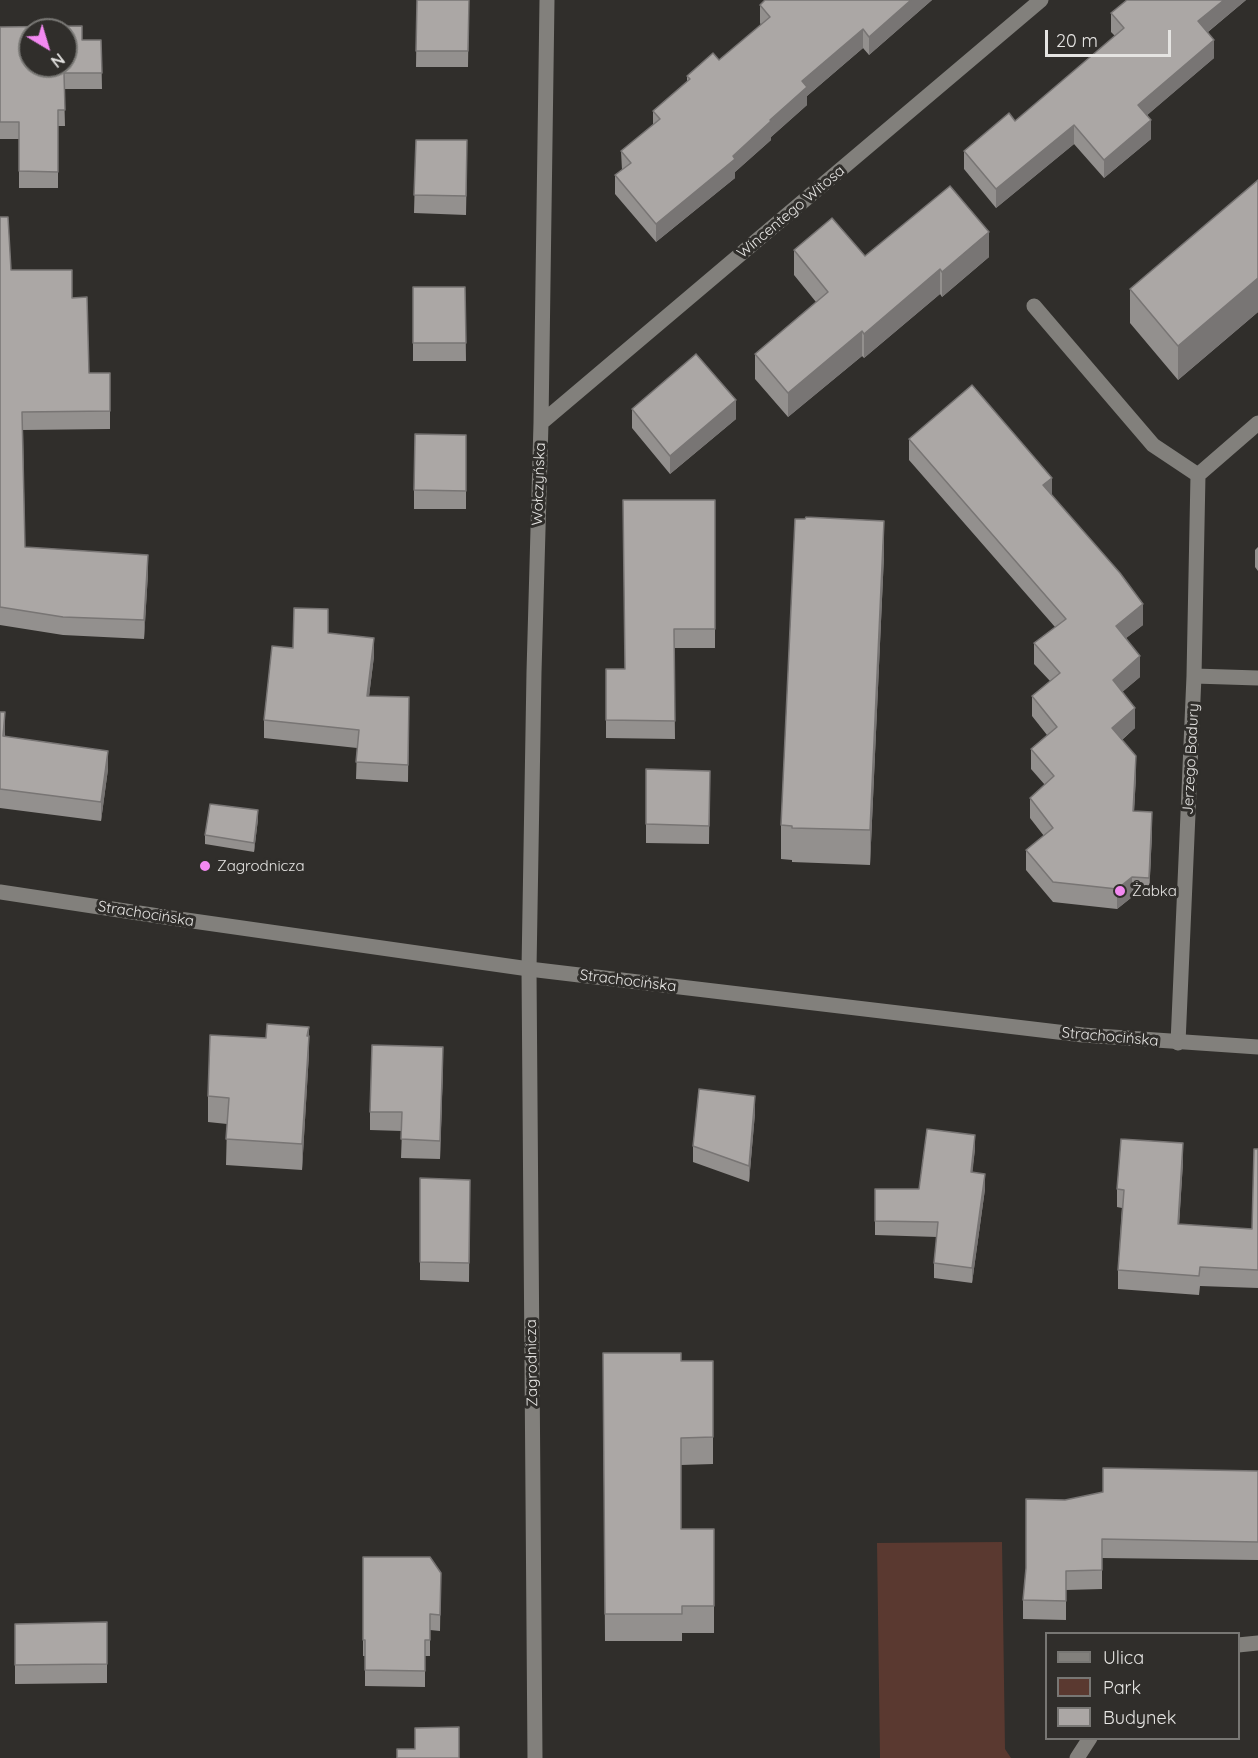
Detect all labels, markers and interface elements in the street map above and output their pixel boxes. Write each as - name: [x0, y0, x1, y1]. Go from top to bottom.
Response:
- north arrow: [18, 18, 78, 78]
- scale bar: [1048, 18, 1174, 56]
- text: 20 m: [1056, 29, 1098, 52]
- text: N: [47, 49, 69, 72]
- street label: Wincentego Witosa: [734, 162, 848, 262]
- street label: Wołczyńska: [529, 442, 549, 526]
- street label: Jerzego Badury: [1179, 703, 1203, 815]
- place label: Zagrodnicza: [217, 857, 305, 875]
- marker: Zagrodnicza: [198, 859, 212, 873]
- place label: Żabka: [1132, 882, 1177, 900]
- marker: Żabka: [1113, 884, 1127, 898]
- street label: Strachocińska: [97, 898, 195, 930]
- street label: Strachocińska: [579, 966, 677, 996]
- street label: Strachocińska: [1061, 1024, 1159, 1050]
- street label: Zagrodnicza: [522, 1319, 542, 1407]
- legend: [1045, 1632, 1240, 1740]
- text: Ulica: [1103, 1646, 1144, 1669]
- text: Park: [1103, 1676, 1141, 1699]
- text: Budynek: [1103, 1706, 1176, 1729]

